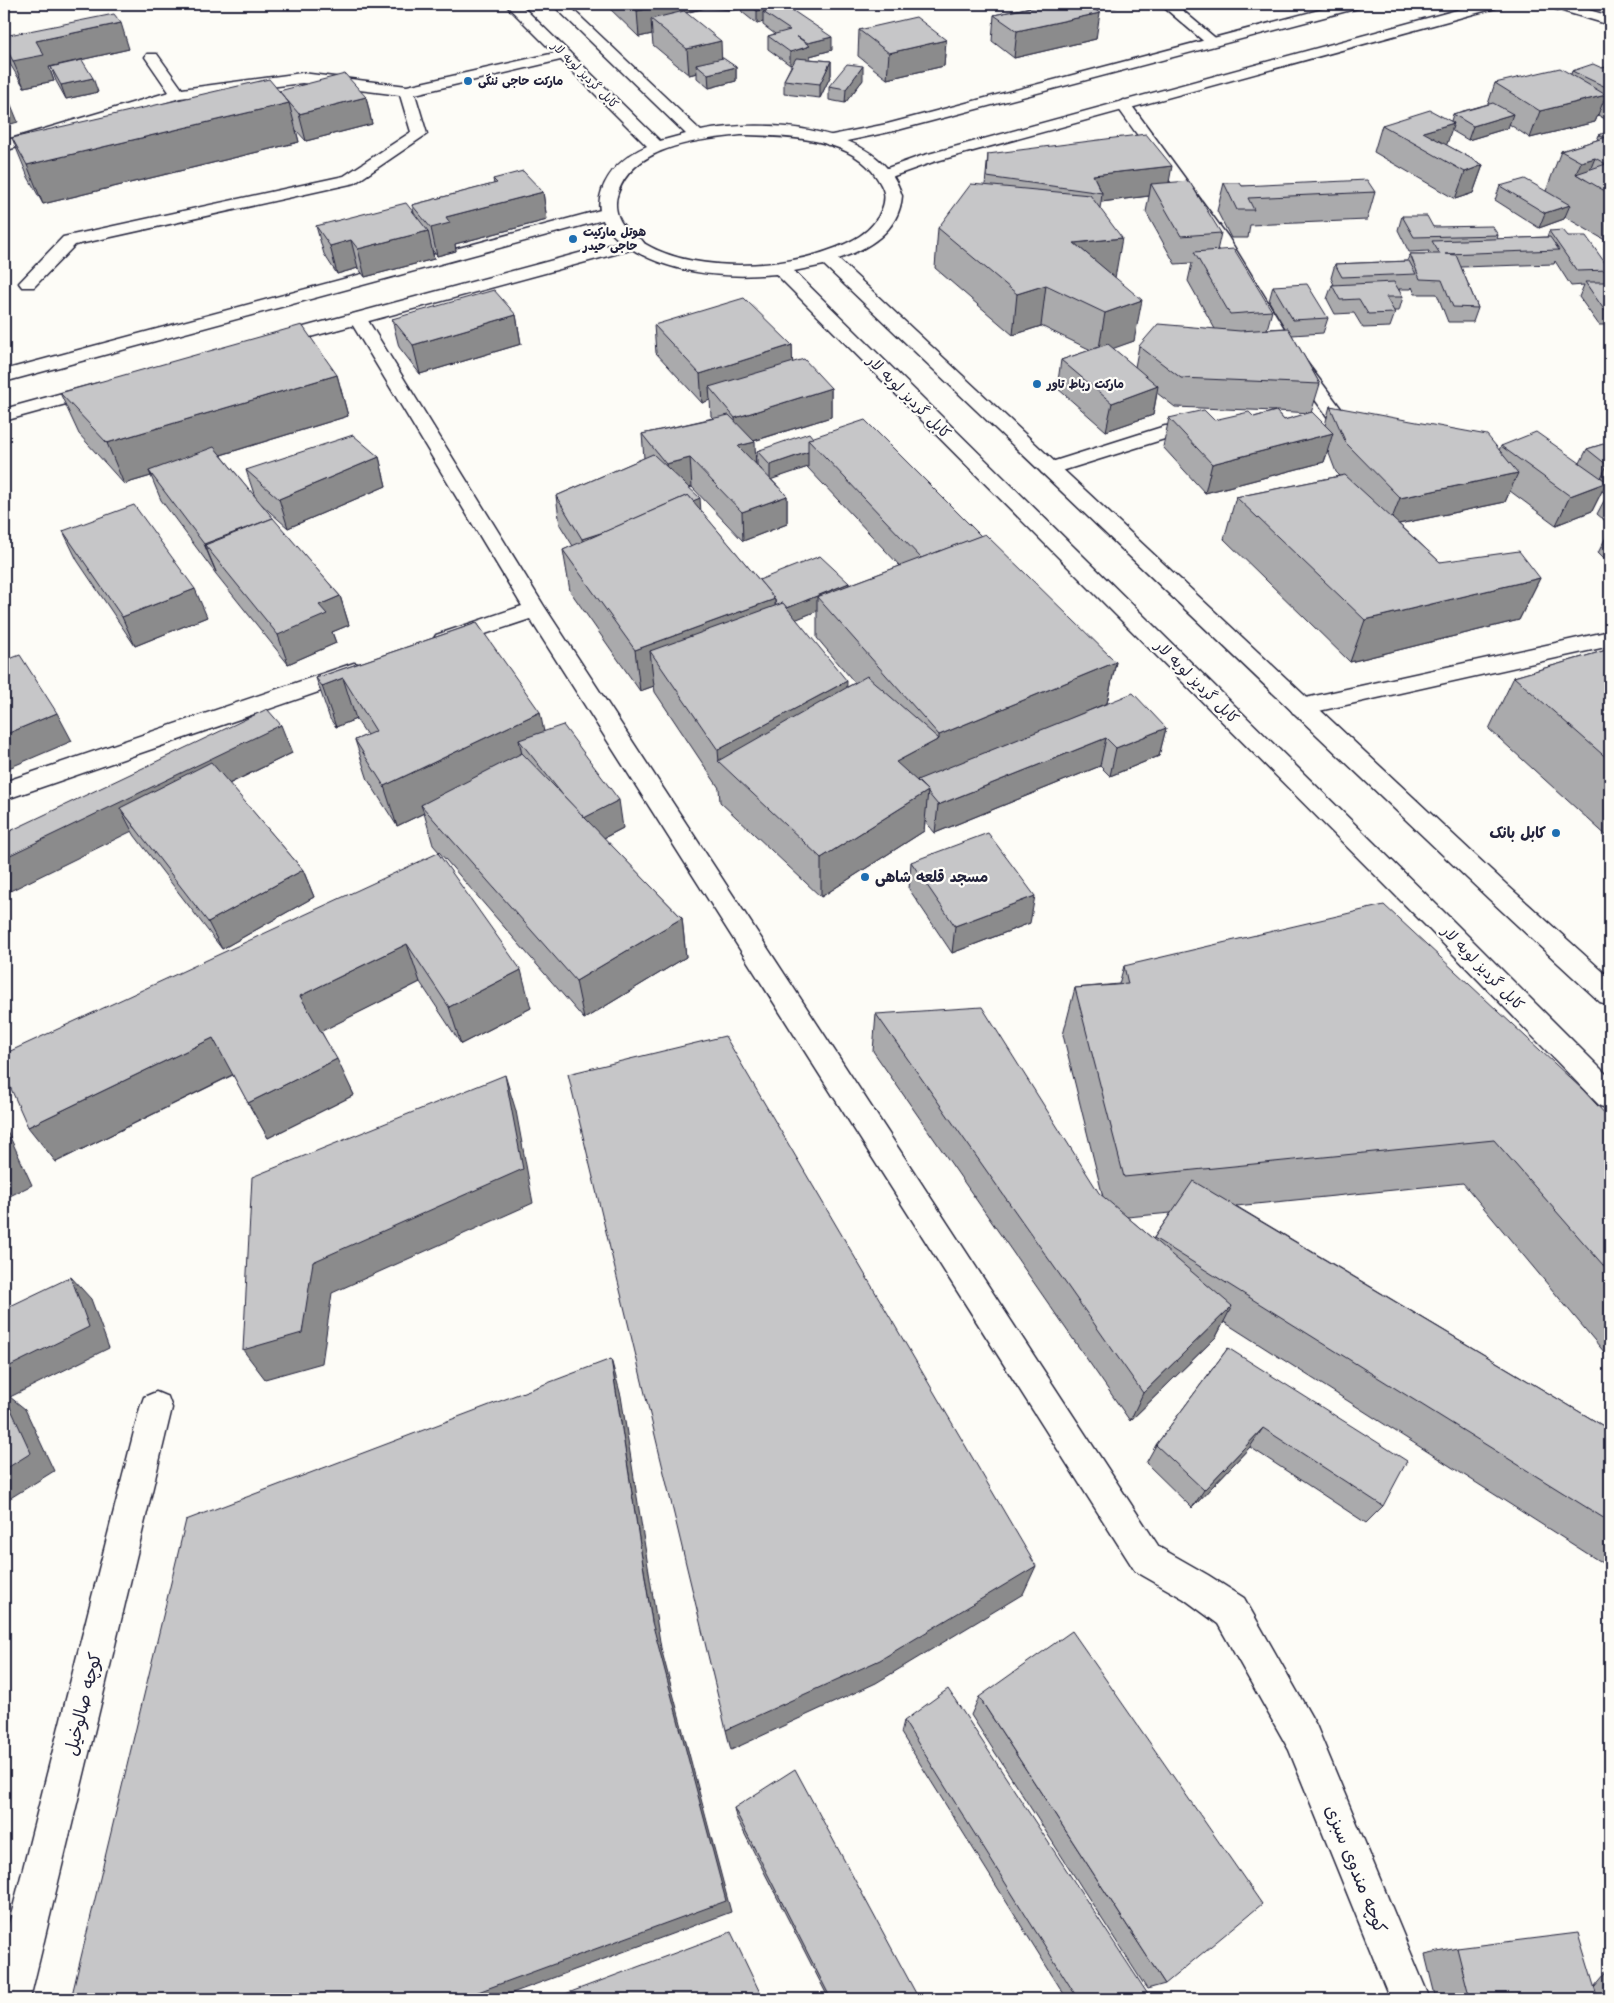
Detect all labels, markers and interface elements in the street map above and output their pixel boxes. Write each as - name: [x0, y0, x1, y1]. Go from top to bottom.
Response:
- street label: کابل گردیز لویه لار: [547, 37, 622, 112]
- place label: مارکت حاجی ننگی: [478, 73, 563, 89]
- marker: مارکت حاجی ننگی: [462, 75, 474, 87]
- place label: هوتل مارکیت حاجی حیدر: [582, 224, 646, 254]
- marker: هوتل مارکیت حاجی حیدر: [567, 233, 579, 245]
- street label: کابل گردیز لویه لار: [862, 350, 955, 443]
- place label: مارکت رباط تاور: [1046, 376, 1124, 392]
- marker: مارکت رباط تاور: [1031, 378, 1043, 390]
- street label: کابل گردیز لویه لار: [1150, 635, 1243, 728]
- place label: کابل بانک: [1489, 823, 1546, 843]
- marker: کابل بانک: [1550, 827, 1562, 839]
- place label: مسجد قلعه شاهی: [875, 867, 988, 887]
- marker: مسجد قلعه شاهی: [859, 871, 871, 883]
- street label: کابل گردیز لویه لار: [1437, 921, 1529, 1015]
- street label: کوچه صالوخیل: [59, 1650, 107, 1758]
- street label: کوچه مندوی سبزی: [1319, 1801, 1393, 1937]

